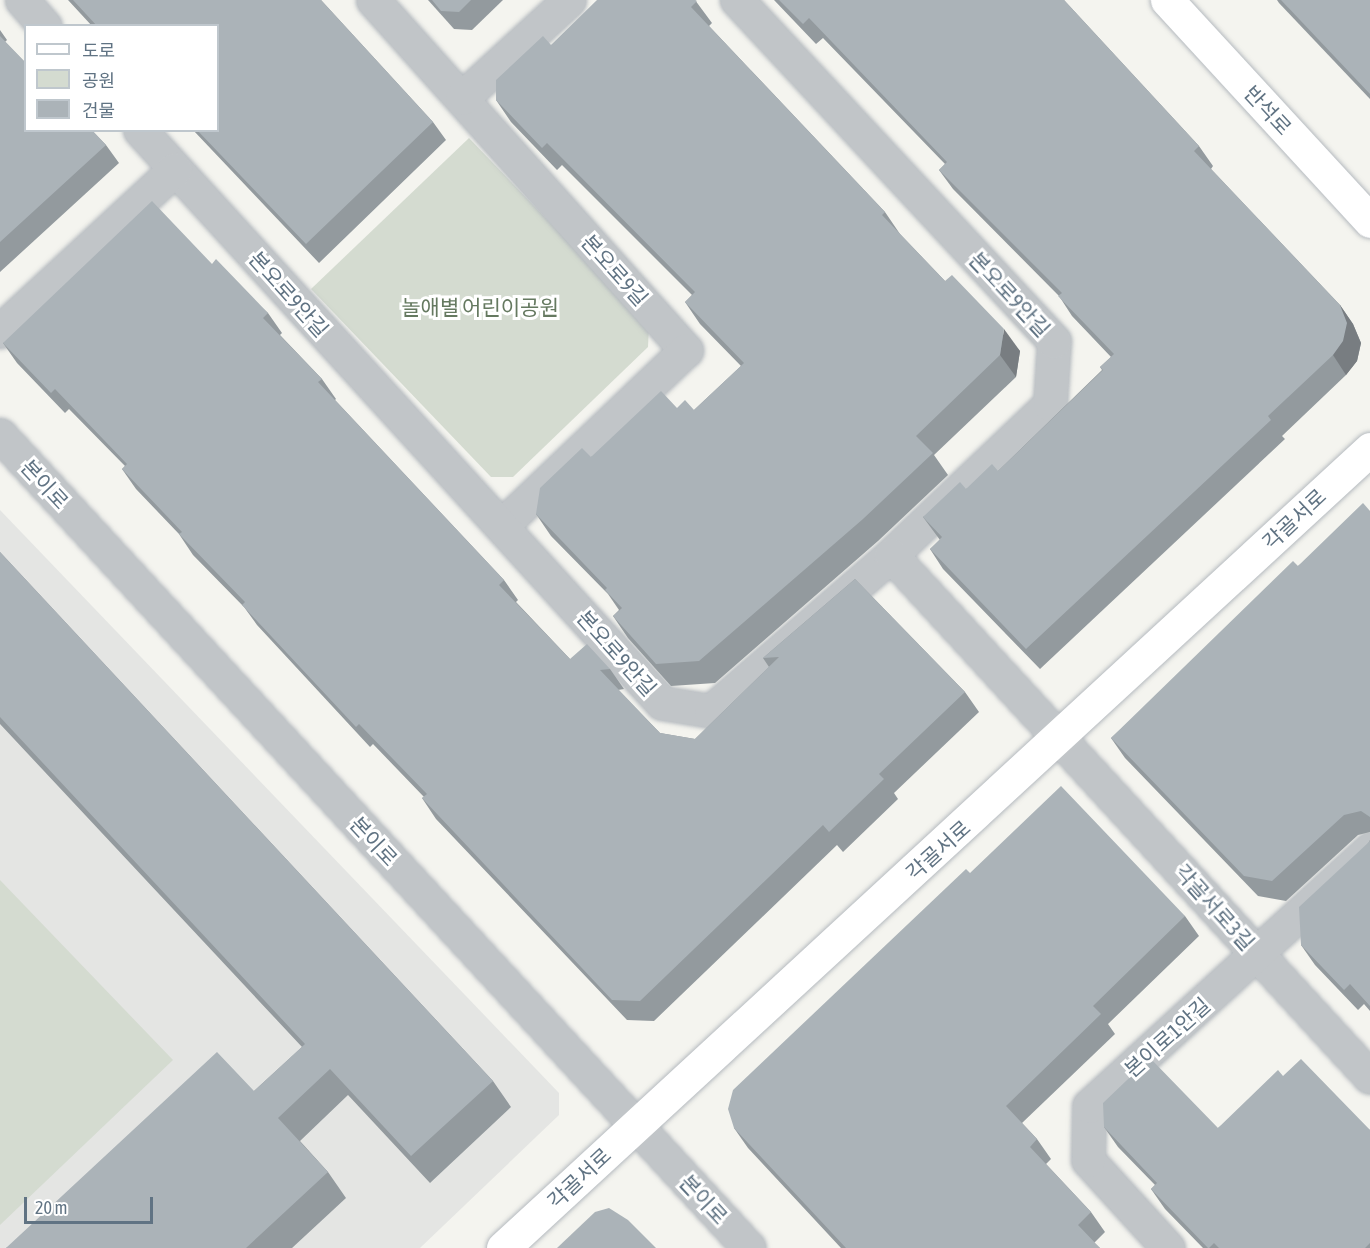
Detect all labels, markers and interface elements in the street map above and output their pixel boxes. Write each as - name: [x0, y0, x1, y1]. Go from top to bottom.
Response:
- legend: [24, 24, 219, 132]
- text: 도로: [82, 40, 115, 61]
- text: 공원: [82, 70, 115, 91]
- street label: 반석로: [1239, 80, 1297, 140]
- text: 건물: [82, 100, 115, 121]
- street label: 본오로9길: [576, 229, 654, 311]
- street label: 본오로9안길: [244, 246, 334, 342]
- street label: 본오로9안길: [964, 246, 1056, 342]
- park label: 놀애별 어린이공원: [401, 294, 559, 320]
- street label: 본이로: [16, 454, 74, 514]
- street label: 각골서로: [1257, 483, 1331, 555]
- street label: 본오로9안길: [572, 605, 662, 701]
- street label: 본이로: [345, 811, 403, 871]
- street label: 각골서로: [901, 815, 975, 885]
- street label: 각골서로3길: [1170, 859, 1260, 955]
- street label: 본이로1안길: [1119, 992, 1215, 1082]
- street label: 각골서로: [542, 1142, 616, 1214]
- street label: 본이로: [675, 1169, 733, 1229]
- scale bar: [27, 1185, 156, 1223]
- text: 20 m: [35, 1197, 67, 1218]

